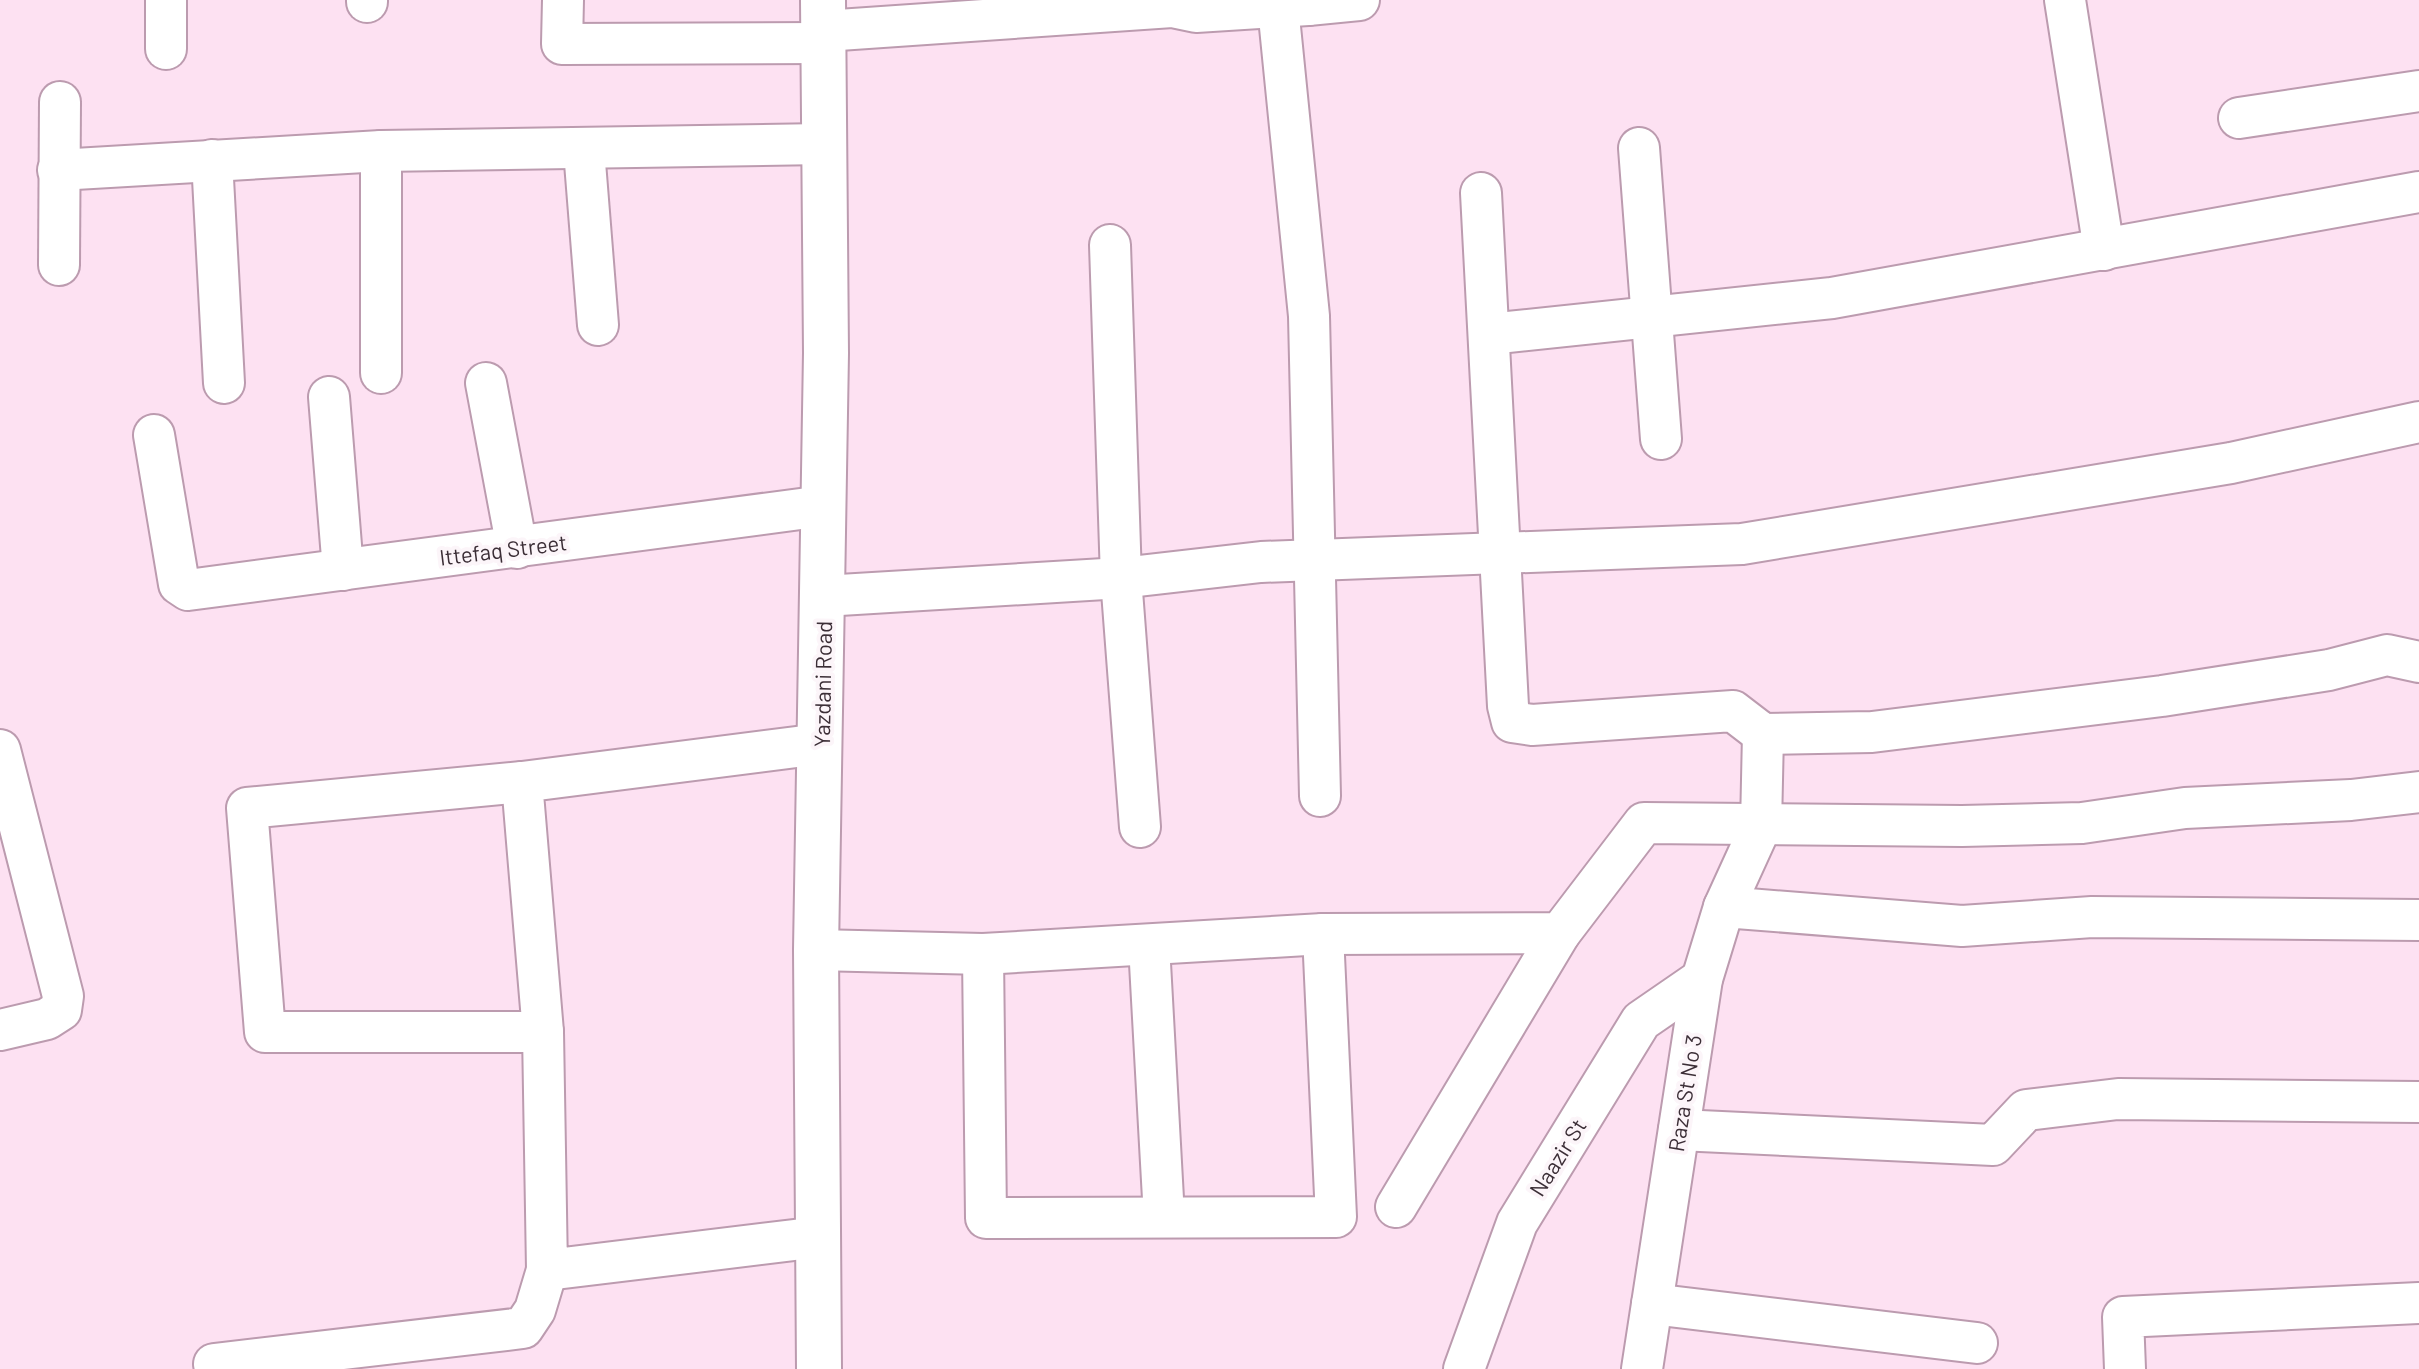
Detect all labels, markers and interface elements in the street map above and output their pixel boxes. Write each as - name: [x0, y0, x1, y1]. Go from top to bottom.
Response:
- street label: Ittefaq Street: [438, 528, 568, 570]
- street label: Yazdani Road: [808, 621, 836, 747]
- street label: Raza St No 3: [1662, 1033, 1706, 1153]
- street label: Naazir St: [1523, 1114, 1591, 1200]

